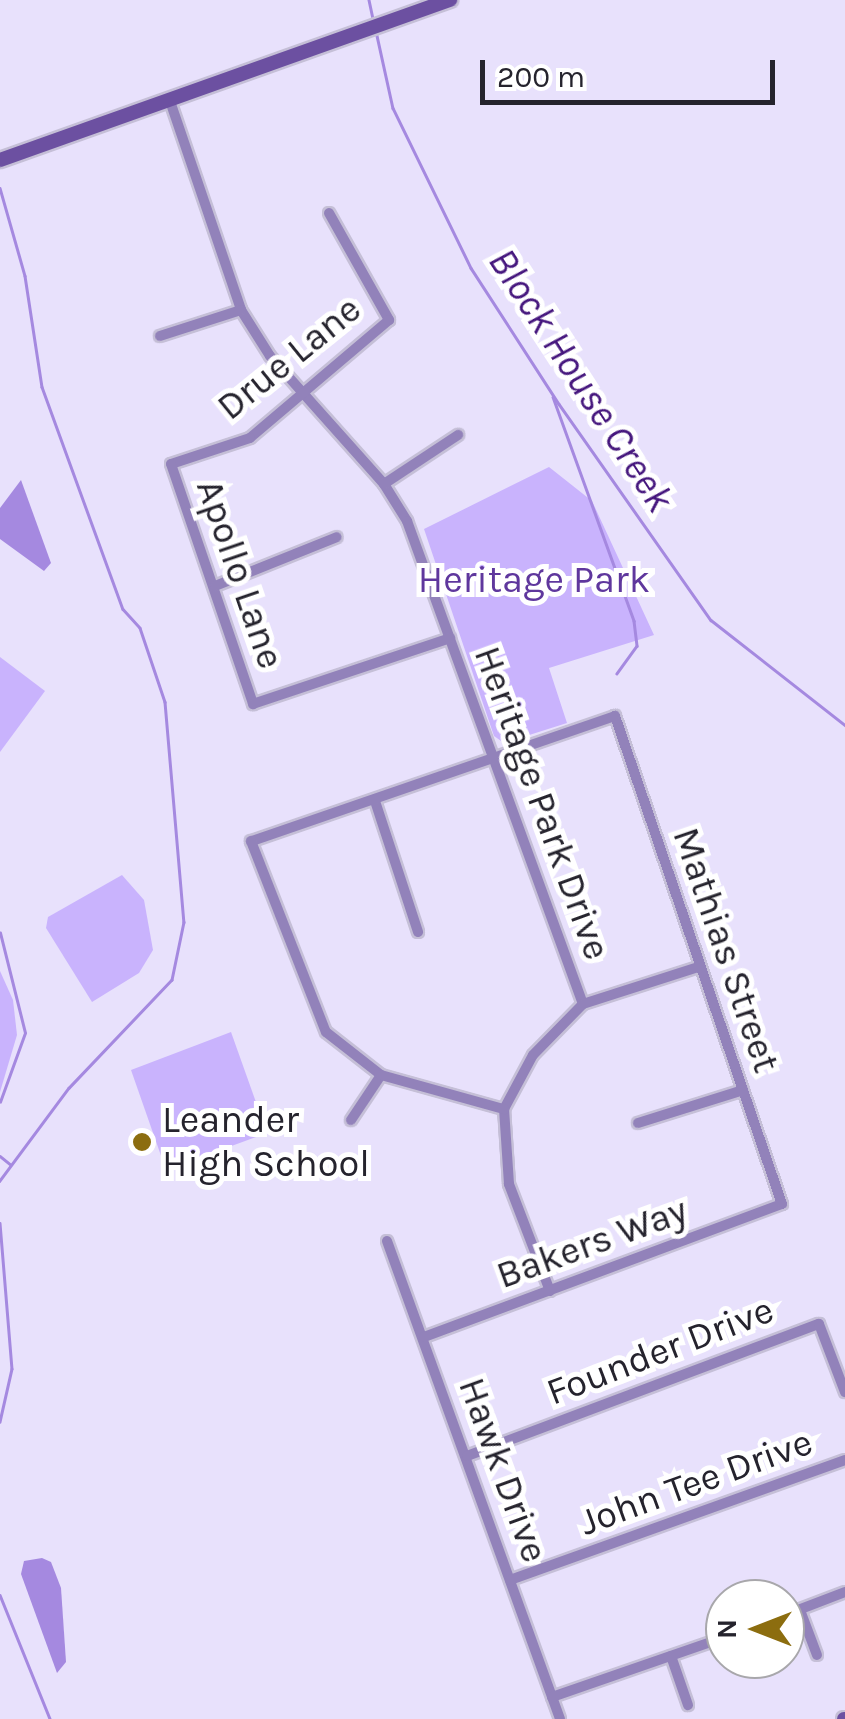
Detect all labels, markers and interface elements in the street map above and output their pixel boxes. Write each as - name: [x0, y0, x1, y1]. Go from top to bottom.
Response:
- scale bar: [485, 40, 780, 102]
- text: 200 m: [497, 59, 585, 95]
- water label: Block House Creek: [478, 239, 684, 521]
- street label: Drue Lane: [208, 286, 370, 430]
- street label: Apollo Lane: [186, 473, 294, 675]
- park label: Heritage Park: [418, 557, 650, 603]
- street label: Heritage Park Drive: [464, 640, 620, 966]
- street label: Mathias Street: [663, 822, 789, 1078]
- place label: Leander High School: [162, 1097, 370, 1186]
- marker: Leander High School: [131, 1131, 153, 1153]
- street label: Bakers Way: [490, 1187, 694, 1299]
- street label: Founder Drive: [540, 1287, 780, 1415]
- street label: Hawk Drive: [449, 1372, 557, 1568]
- street label: John Tee Drive: [574, 1419, 818, 1545]
- north arrow: [705, 1579, 805, 1679]
- text: N: [710, 1619, 743, 1639]

